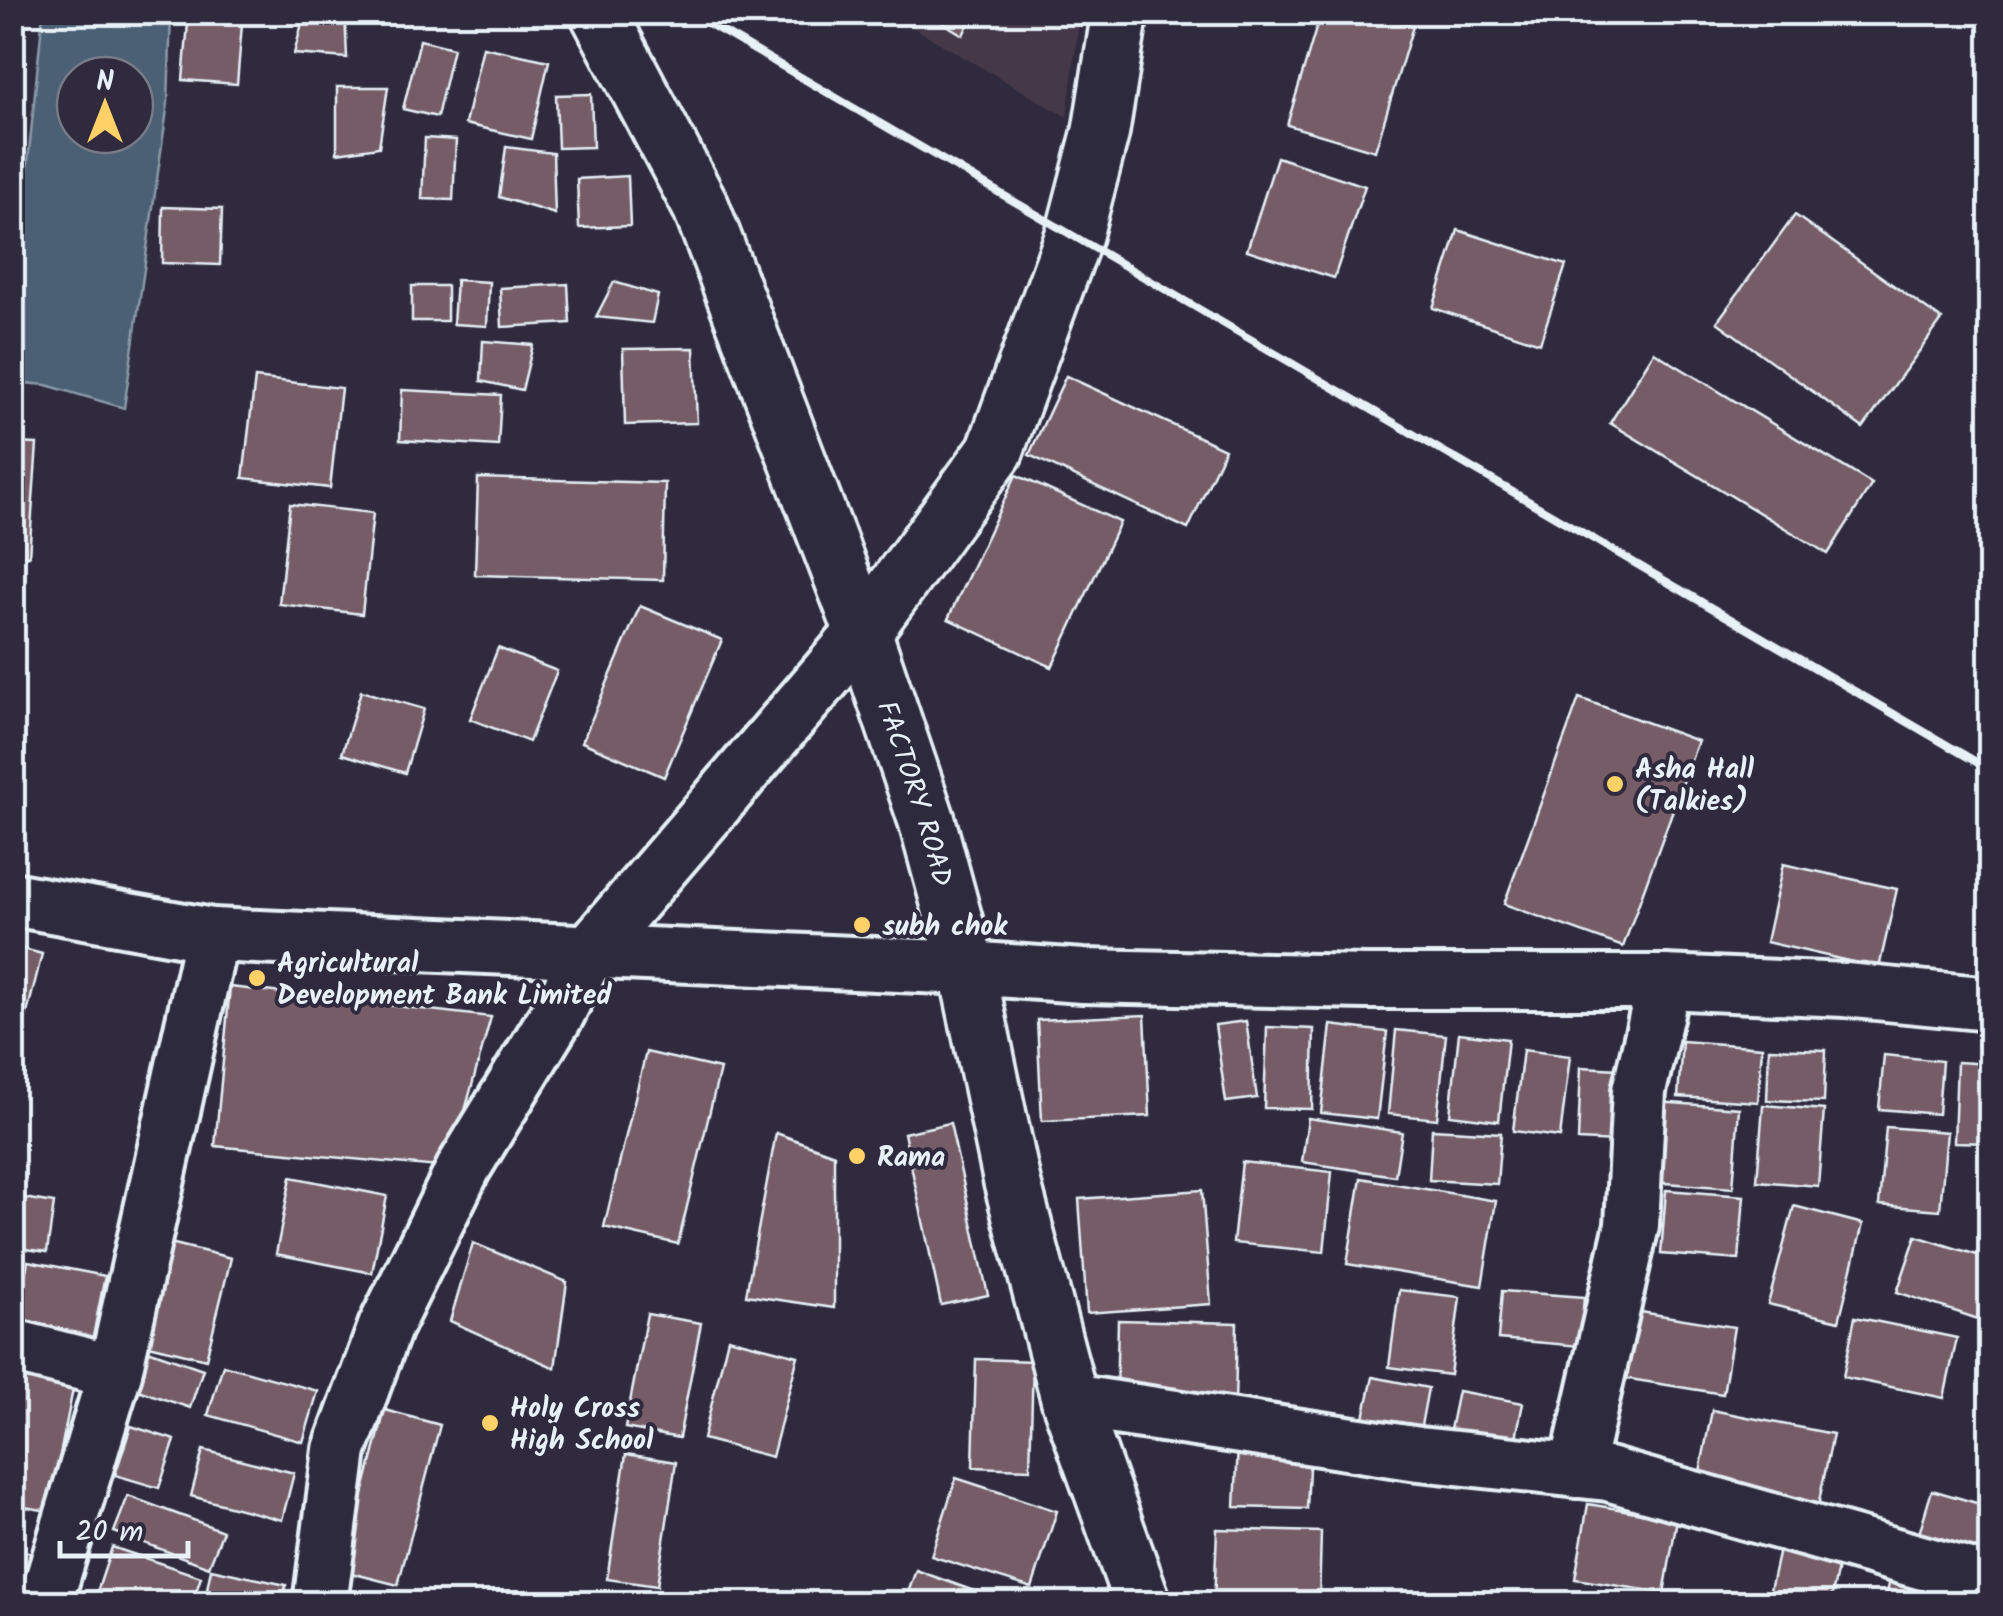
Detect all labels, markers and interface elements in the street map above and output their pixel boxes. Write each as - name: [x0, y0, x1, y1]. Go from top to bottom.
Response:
- north arrow: [55, 55, 155, 155]
- text: N: [96, 60, 114, 105]
- street label: FACTORY ROAD: [863, 695, 964, 892]
- place label: Asha Hall (Talkies): [1635, 748, 1754, 825]
- marker: Asha Hall (Talkies): [1604, 773, 1626, 795]
- place label: subh chok: [882, 905, 1008, 950]
- marker: subh chok: [851, 914, 873, 936]
- place label: Agricultural Development Bank Limited: [277, 942, 613, 1019]
- marker: Agricultural Development Bank Limited: [246, 967, 268, 989]
- place label: Rama: [877, 1136, 945, 1181]
- marker: Rama: [846, 1145, 868, 1167]
- place label: Holy Cross High School: [510, 1387, 654, 1464]
- marker: Holy Cross High School: [479, 1412, 501, 1434]
- scale bar: [60, 1496, 188, 1558]
- text: 20 m: [75, 1509, 143, 1557]

